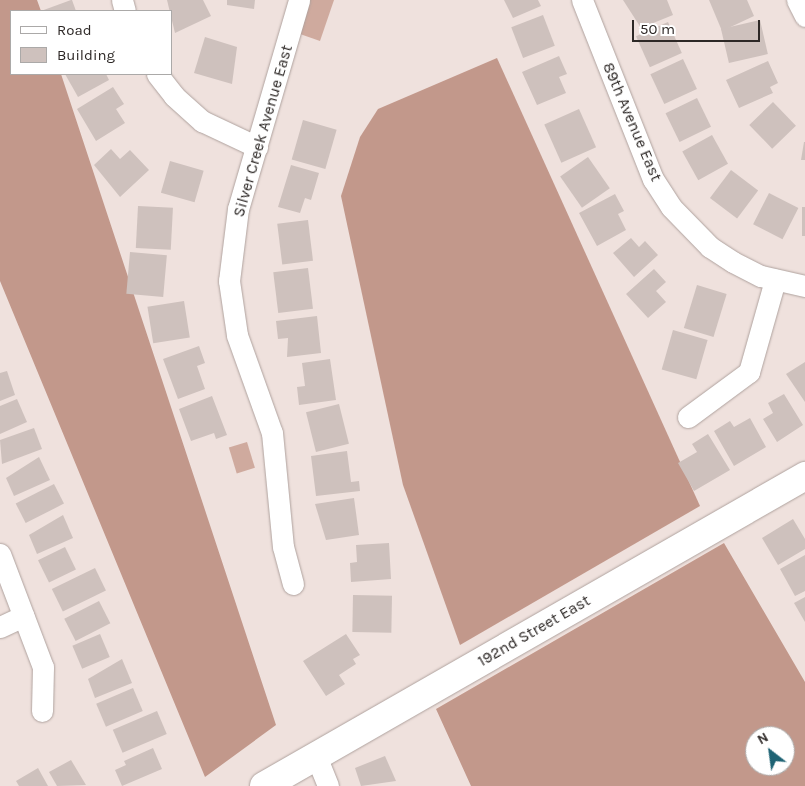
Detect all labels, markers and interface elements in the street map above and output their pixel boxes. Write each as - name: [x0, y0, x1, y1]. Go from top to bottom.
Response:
- legend: [10, 10, 172, 75]
- scale bar: [635, 10, 762, 42]
- text: 50 m: [640, 20, 675, 38]
- text: Road: [57, 21, 92, 39]
- street label: Silver Creek Avenue East: [229, 43, 297, 219]
- text: Building: [57, 46, 115, 64]
- street label: 89th Avenue East: [598, 60, 666, 184]
- street label: 192nd Street East: [474, 591, 594, 671]
- north arrow: [745, 726, 795, 776]
- text: N: [754, 729, 771, 748]

